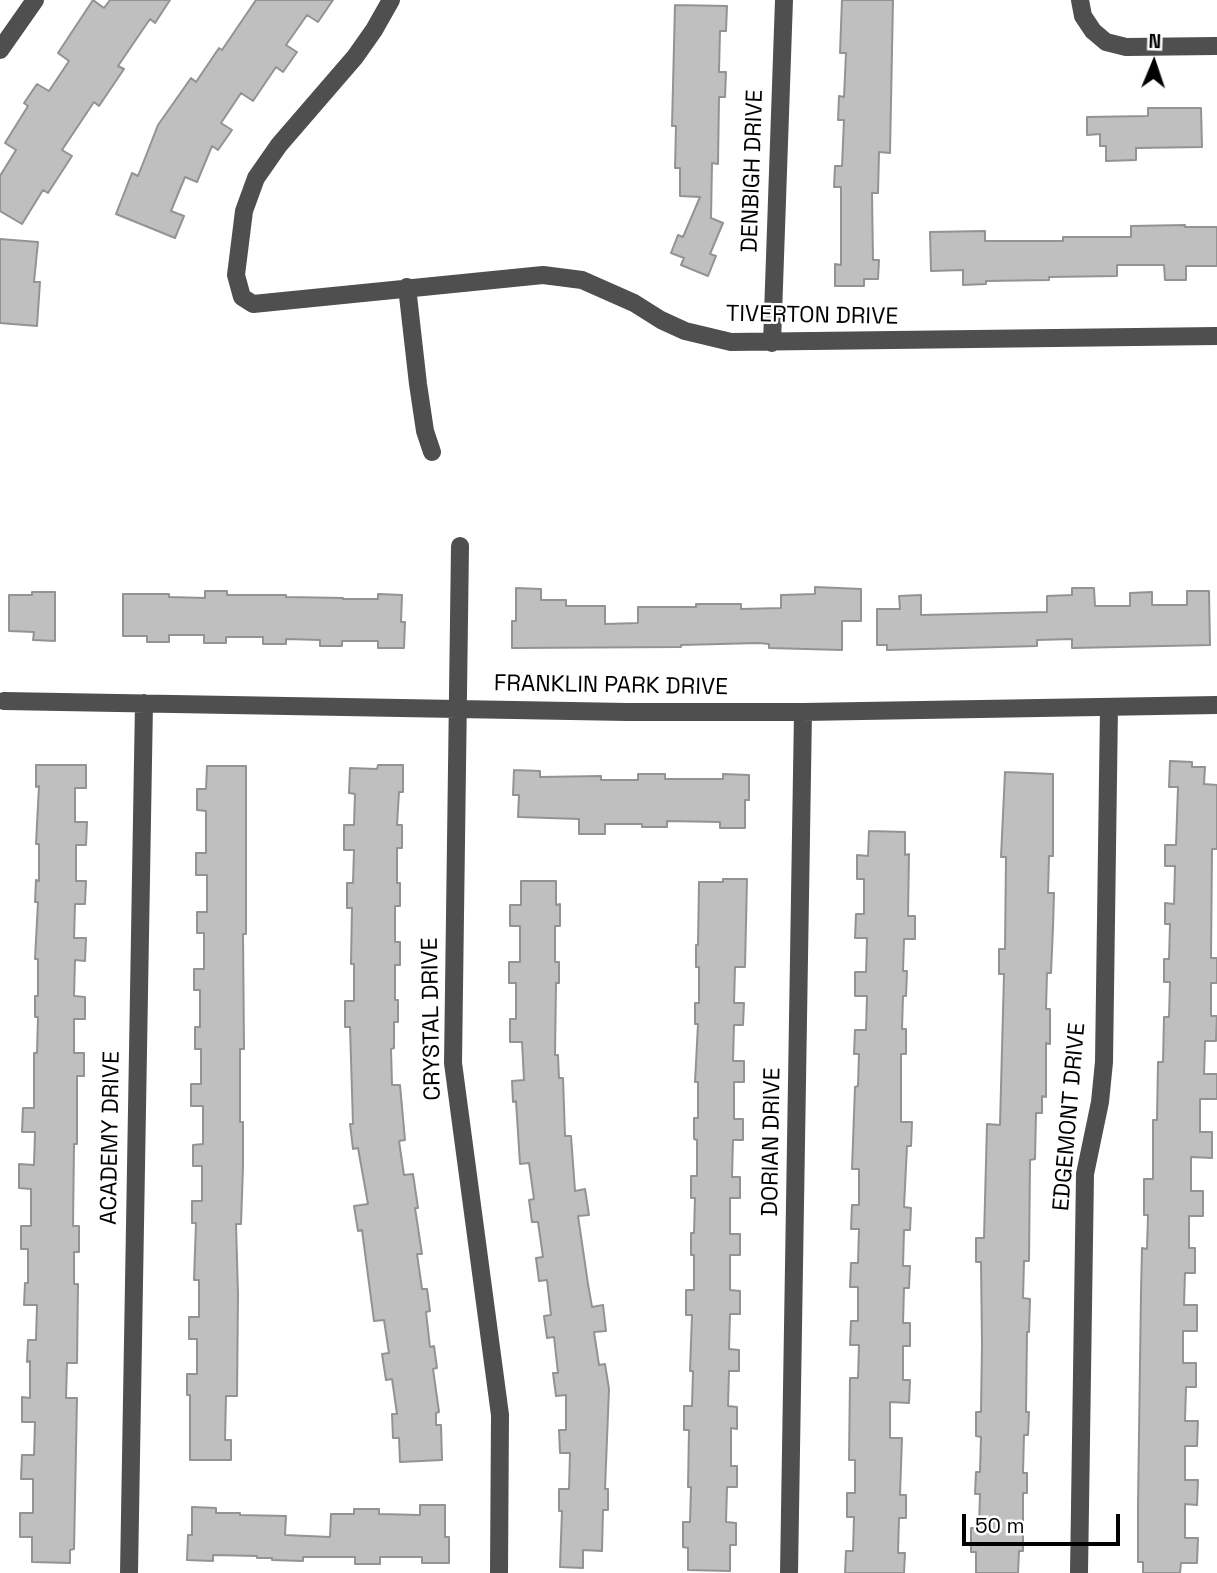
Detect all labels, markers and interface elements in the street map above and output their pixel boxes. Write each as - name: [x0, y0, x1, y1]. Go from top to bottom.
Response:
- north arrow: [1119, 28, 1189, 98]
- text: N: [1148, 29, 1162, 54]
- street label: DENBIGH DRIVE: [736, 89, 770, 253]
- street label: TIVERTON DRIVE: [726, 301, 898, 331]
- street label: FRANKLIN PARK DRIVE: [494, 670, 728, 702]
- street label: CRYSTAL DRIVE: [417, 937, 447, 1101]
- street label: EDGEMONT DRIVE: [1048, 1022, 1092, 1212]
- street label: ACADEMY DRIVE: [96, 1051, 126, 1225]
- street label: DORIAN DRIVE: [757, 1067, 787, 1217]
- scale bar: [965, 1500, 1122, 1544]
- text: 50 m: [975, 1512, 1025, 1539]

